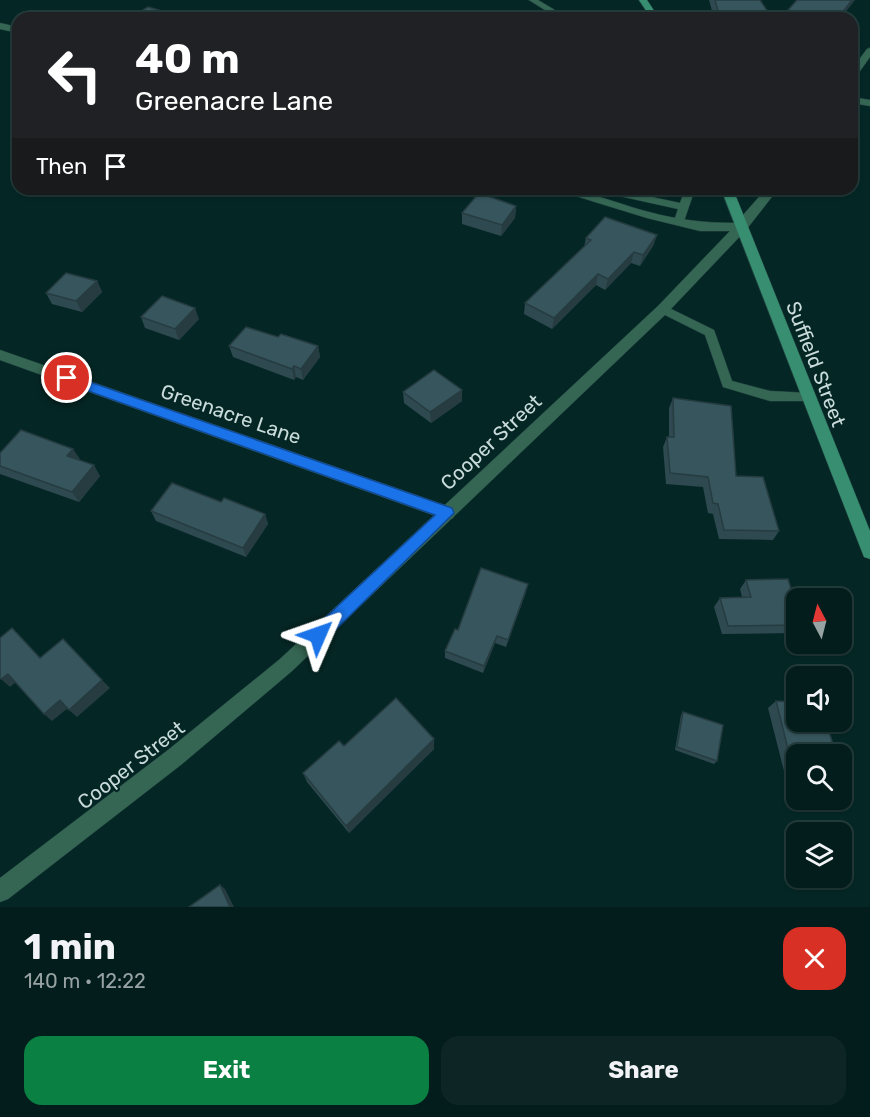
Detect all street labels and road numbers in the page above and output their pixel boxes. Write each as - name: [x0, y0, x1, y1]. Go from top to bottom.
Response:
- street label: Suffield Street: [781, 298, 851, 430]
- street label: Greenacre Lane: [158, 379, 304, 449]
- street label: Cooper Street: [436, 389, 547, 495]
- street label: Cooper Street: [73, 716, 189, 814]

